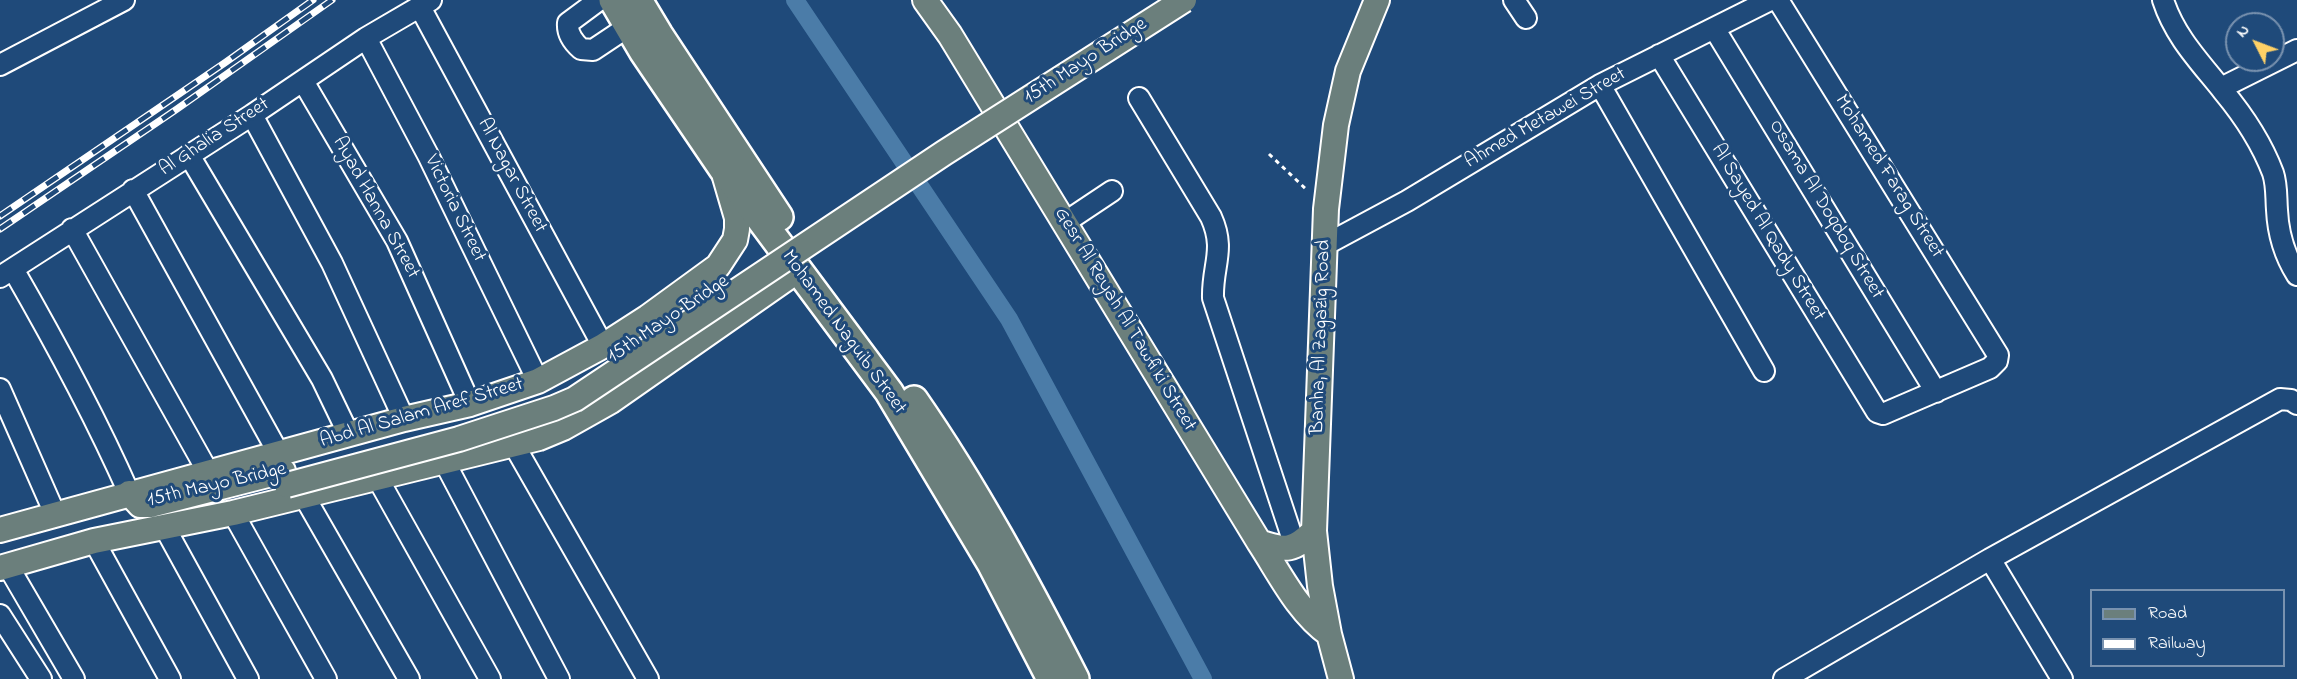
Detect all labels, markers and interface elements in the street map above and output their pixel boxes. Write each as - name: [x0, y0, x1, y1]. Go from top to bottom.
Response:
- north arrow: [2225, 12, 2285, 72]
- street label: 15th Mayo Bridge: [1020, 13, 1152, 111]
- text: N: [2231, 19, 2256, 43]
- street label: Ahmed Metawei Street: [1461, 63, 1631, 175]
- street label: Mohamed Farag Street: [1828, 91, 1948, 263]
- street label: Al Ghalia Street: [155, 93, 275, 183]
- street label: Al Nagar Street: [471, 115, 551, 237]
- street label: Osama Al Doqdoq Street: [1762, 116, 1888, 304]
- street label: Ayad Hanna Street: [326, 133, 424, 283]
- street label: Al Sayed Al Qady Street: [1705, 140, 1829, 326]
- street label: Victoria Street: [418, 152, 490, 266]
- street label: Gesr Al Reyah Al Tawfiki Street: [1048, 204, 1200, 436]
- street label: Banha, Al Zagazig Road: [1307, 239, 1337, 435]
- street label: Mohamed Naguib Street: [775, 246, 911, 420]
- street label: 15th Mayo Bridge: [604, 270, 734, 370]
- street label: Abd Al Salam Aref Street: [318, 373, 526, 455]
- street label: 15th Mayo Bridge: [145, 458, 289, 514]
- legend: [2090, 589, 2285, 667]
- text: Road: [2148, 601, 2187, 627]
- text: Railway: [2148, 631, 2205, 657]

